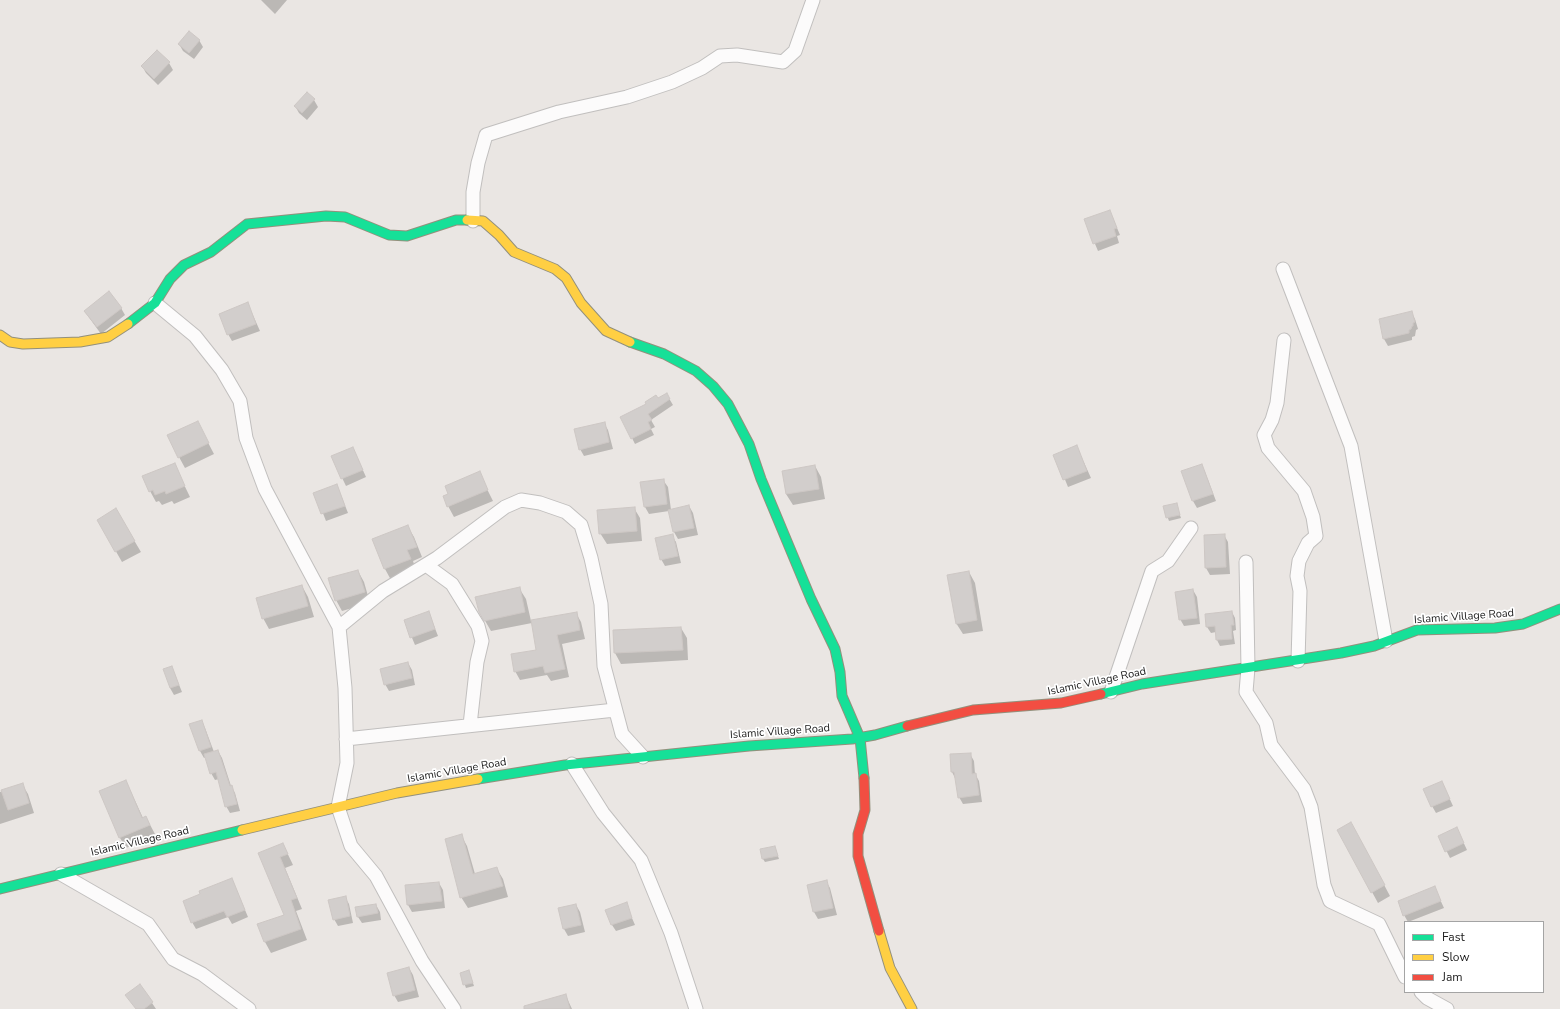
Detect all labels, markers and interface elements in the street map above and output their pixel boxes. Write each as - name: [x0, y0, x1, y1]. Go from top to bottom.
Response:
- street label: Islamic Village Road: [1414, 607, 1514, 627]
- street label: Islamic Village Road: [1047, 665, 1147, 699]
- street label: Islamic Village Road: [730, 722, 830, 742]
- street label: Islamic Village Road: [406, 756, 508, 786]
- street label: Islamic Village Road: [90, 824, 190, 860]
- legend: [1404, 921, 1544, 993]
- text: Fast: [1442, 929, 1465, 945]
- text: Slow: [1442, 949, 1470, 965]
- text: Jam: [1442, 969, 1463, 985]

